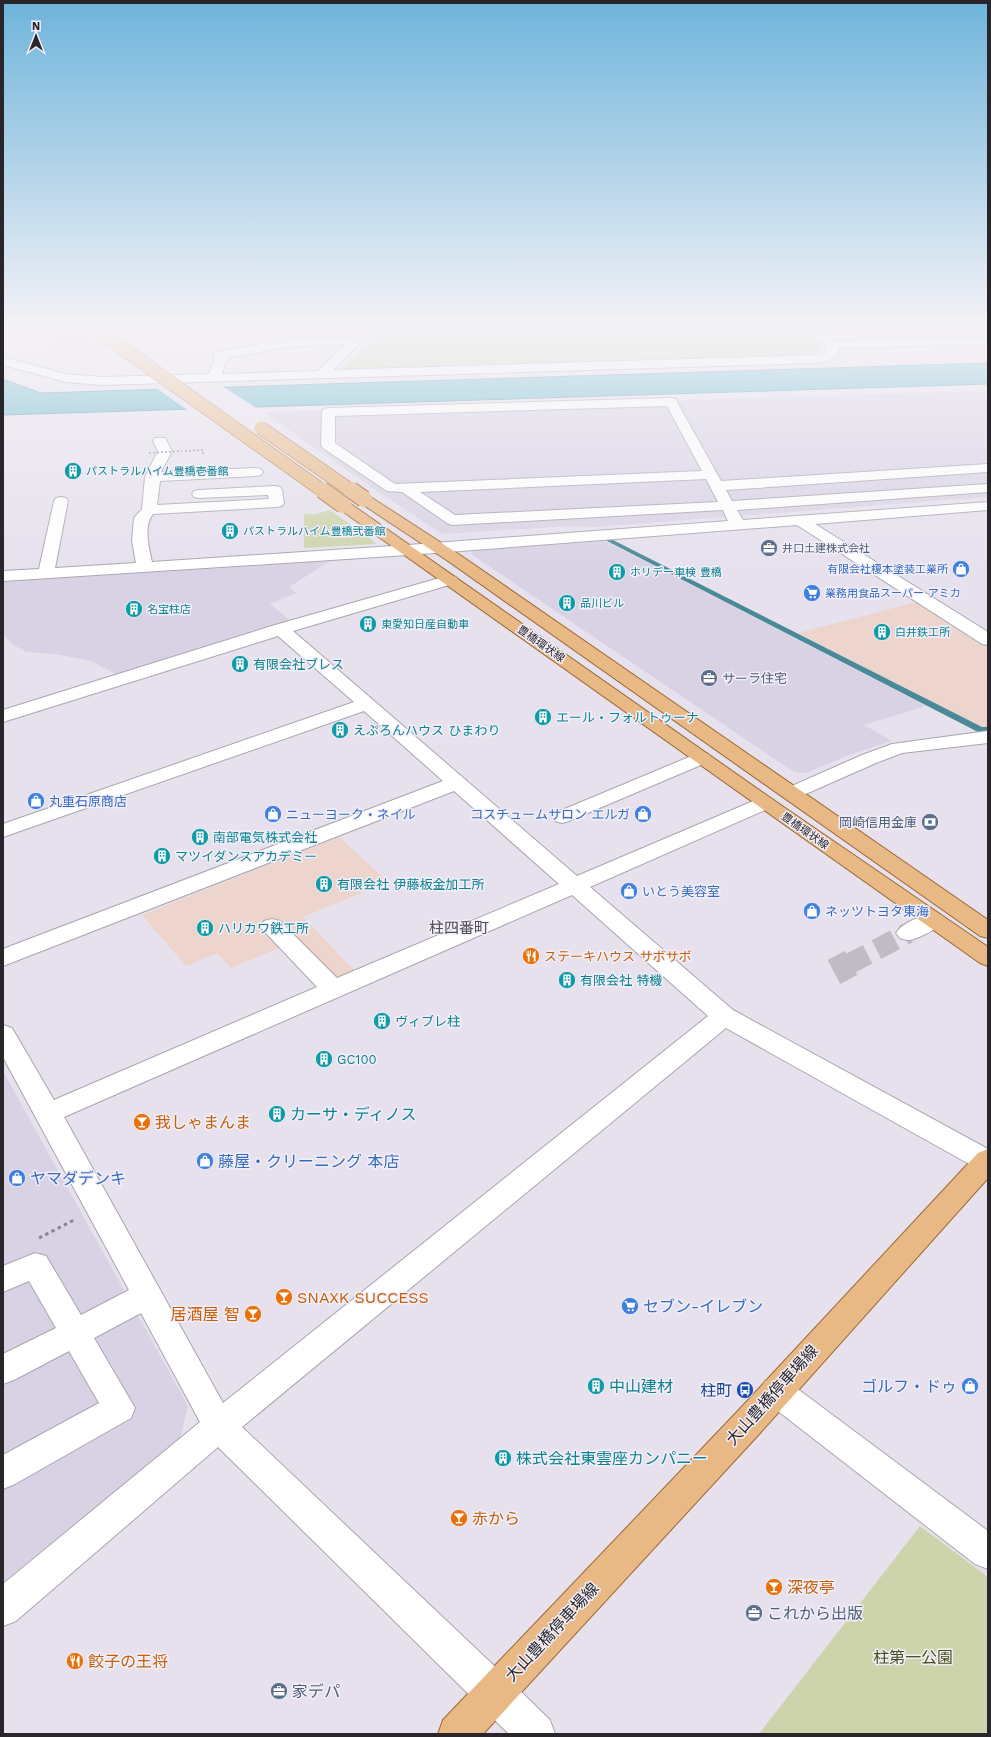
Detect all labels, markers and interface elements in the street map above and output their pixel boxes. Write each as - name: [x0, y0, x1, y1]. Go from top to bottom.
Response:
- north arrow: [16, 16, 56, 56]
- text: N: [32, 20, 40, 33]
- building icon: パストラルハイム豊橋壱番館: [63, 461, 83, 481]
- place label: パストラルハイム豊橋壱番館: [86, 465, 229, 478]
- building icon: パストラルハイム豊橋弐番館: [220, 521, 240, 541]
- place label: パストラルハイム豊橋弐番館: [243, 525, 386, 538]
- office icon: 井口土建株式会社: [759, 538, 779, 558]
- place label: 井口土建株式会社: [782, 542, 870, 555]
- shop icon: 有限会社榎本塗装工業所: [951, 559, 971, 579]
- building icon: ホリデー車検 豊橋: [607, 562, 627, 582]
- place label: 有限会社榎本塗装工業所: [827, 563, 949, 576]
- place label: ホリデー車検 豊橋: [630, 566, 722, 579]
- supermarket icon: 業務用食品スーパー アミカ: [802, 583, 822, 603]
- place label: 業務用食品スーパー アミカ: [825, 587, 960, 600]
- building icon: 品川ビル: [557, 593, 577, 613]
- place label: 品川ビル: [580, 597, 624, 610]
- building icon: 名宝柱店: [124, 599, 144, 619]
- place label: 名宝柱店: [147, 603, 191, 616]
- building icon: 東愛知日産自動車: [358, 614, 378, 634]
- place label: 東愛知日産自動車: [381, 618, 469, 631]
- building icon: 白井鉄工所: [872, 622, 892, 642]
- street label: 豊橋環状線: [515, 623, 567, 665]
- place label: 白井鉄工所: [895, 626, 951, 639]
- building icon: 有限会社ブレス: [230, 654, 250, 674]
- place label: 有限会社ブレス: [253, 657, 344, 672]
- office icon: サーラ住宅: [699, 668, 719, 688]
- place label: サーラ住宅: [722, 671, 787, 686]
- building icon: エール・フォルトゥーナ: [533, 707, 553, 727]
- place label: エール・フォルトゥーナ: [556, 710, 699, 725]
- building icon: えぷろんハウス ひまわり: [330, 720, 350, 740]
- place label: えぷろんハウス ひまわり: [353, 723, 500, 738]
- shop icon: 丸重石原商店: [26, 791, 46, 811]
- place label: 丸重石原商店: [49, 794, 127, 809]
- shop icon: ニューヨーク・ネイル: [263, 804, 283, 824]
- shop icon: コスチュームサロン エルガ: [633, 804, 653, 824]
- place label: ニューヨーク・ネイル: [286, 807, 416, 822]
- place label: コスチュームサロン エルガ: [470, 807, 630, 822]
- street label: 豊橋環状線: [779, 810, 831, 852]
- bank icon: 岡崎信用金庫: [920, 812, 940, 832]
- place label: 岡崎信用金庫: [839, 815, 917, 830]
- building icon: 南部電気株式会社: [190, 827, 210, 847]
- place label: 南部電気株式会社: [213, 830, 317, 845]
- building icon: マツイダンスアカデミー: [152, 846, 172, 866]
- place label: マツイダンスアカデミー: [175, 849, 317, 864]
- building icon: 有限会社 伊藤板金加工所: [314, 874, 334, 894]
- place label: 有限会社 伊藤板金加工所: [337, 877, 484, 892]
- shop icon: いとう美容室: [619, 881, 639, 901]
- place label: いとう美容室: [642, 884, 720, 899]
- shop icon: ネッツトヨタ東海: [802, 901, 822, 921]
- place label: ネッツトヨタ東海: [825, 904, 929, 919]
- building icon: ハリカワ鉄工所: [195, 918, 215, 938]
- district label: 柱四番町: [429, 919, 489, 937]
- place label: ハリカワ鉄工所: [218, 921, 309, 936]
- restaurant icon: ステーキハウス サボサボ: [521, 946, 541, 966]
- place label: ステーキハウス サボサボ: [544, 949, 691, 964]
- building icon: 有限会社 特機: [557, 970, 577, 990]
- place label: 有限会社 特機: [580, 973, 662, 988]
- building icon: ヴィブレ柱: [372, 1011, 392, 1031]
- place label: ヴィブレ柱: [395, 1014, 460, 1029]
- building icon: GC100: [314, 1049, 334, 1069]
- place label: GC100: [337, 1052, 377, 1067]
- building icon: カーサ・ディノス: [267, 1104, 287, 1124]
- place label: カーサ・ディノス: [290, 1105, 417, 1124]
- bar icon: 我しゃまんま: [132, 1112, 152, 1132]
- place label: 我しゃまんま: [155, 1113, 251, 1132]
- shop icon: 藤屋・クリーニング 本店: [195, 1151, 215, 1171]
- place label: 藤屋・クリーニング 本店: [218, 1152, 399, 1171]
- shop icon: ヤマダデンキ: [7, 1168, 27, 1188]
- place label: ヤマダデンキ: [30, 1169, 126, 1188]
- bar icon: SNAXK SUCCESS: [274, 1287, 294, 1307]
- place label: SNAXK SUCCESS: [297, 1288, 429, 1307]
- supermarket icon: セブン-イレブン: [620, 1296, 640, 1316]
- place label: セブン-イレブン: [643, 1297, 763, 1316]
- bar icon: 居酒屋 智: [243, 1304, 263, 1324]
- place label: 居酒屋 智: [171, 1305, 240, 1324]
- street label: 大山豊橋停車場線: [722, 1341, 822, 1449]
- building icon: 中山建材: [586, 1376, 606, 1396]
- shop icon: ゴルフ・ドゥ: [960, 1376, 980, 1396]
- place label: 中山建材: [609, 1377, 673, 1396]
- place label: ゴルフ・ドゥ: [861, 1377, 957, 1396]
- bus stop icon: 柱町: [735, 1380, 755, 1400]
- place label: 柱町: [700, 1381, 732, 1400]
- building icon: 株式会社東雲座カンパニー: [493, 1448, 513, 1468]
- place label: 株式会社東雲座カンパニー: [516, 1449, 708, 1468]
- bar icon: 赤から: [449, 1508, 469, 1528]
- place label: 赤から: [472, 1509, 520, 1528]
- bar icon: 深夜亭: [764, 1577, 784, 1597]
- place label: 深夜亭: [787, 1578, 835, 1597]
- street label: 大山豊橋停車場線: [501, 1579, 603, 1685]
- office icon: これから出版: [744, 1603, 764, 1623]
- place label: これから出版: [767, 1604, 863, 1623]
- park label: 柱第一公園: [873, 1648, 953, 1667]
- restaurant icon: 餃子の王将: [65, 1651, 85, 1671]
- place label: 餃子の王将: [88, 1652, 168, 1671]
- office icon: 家デパ: [269, 1681, 289, 1701]
- place label: 家デパ: [292, 1682, 340, 1701]

